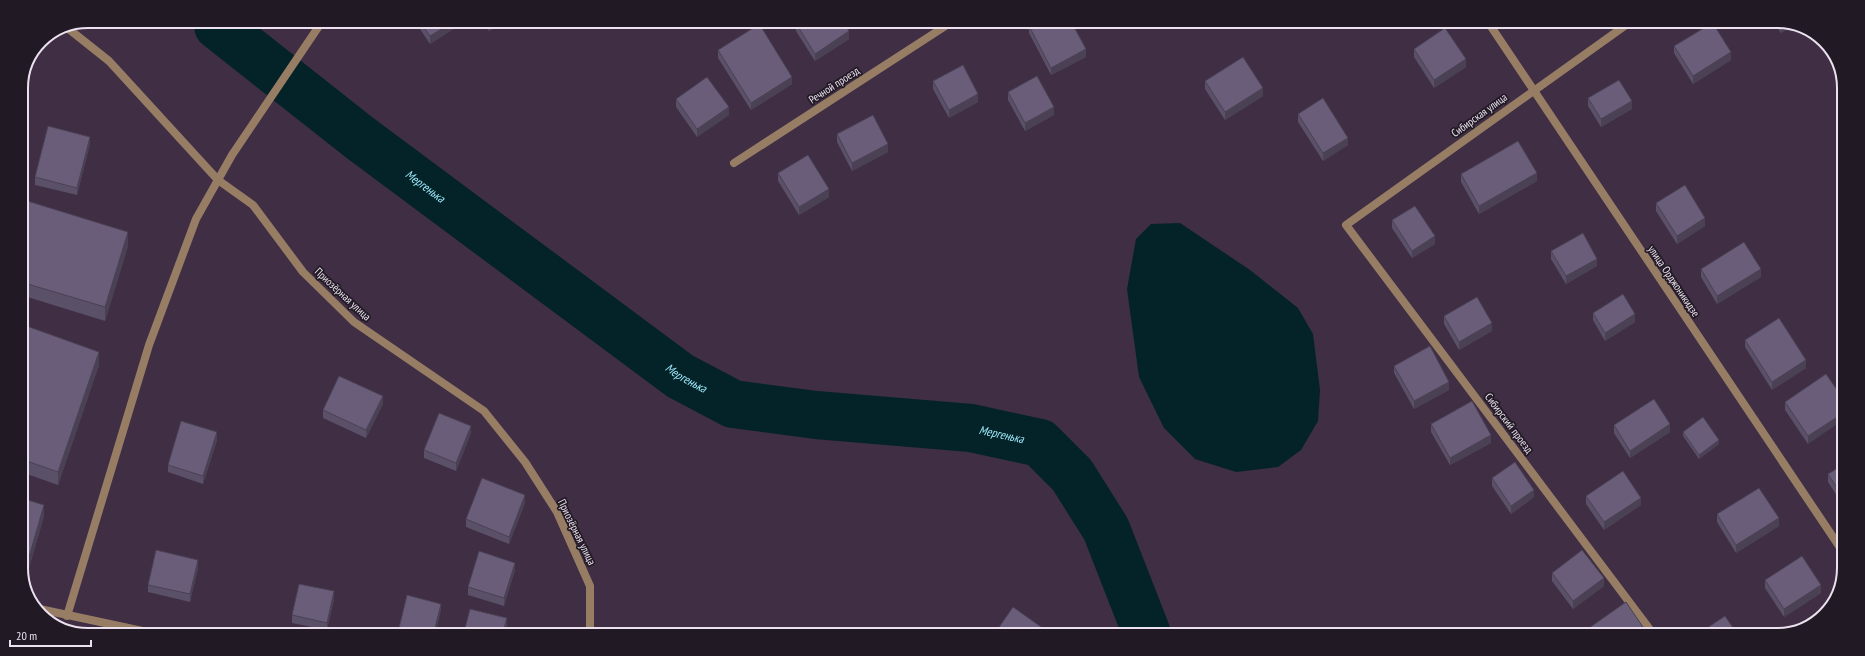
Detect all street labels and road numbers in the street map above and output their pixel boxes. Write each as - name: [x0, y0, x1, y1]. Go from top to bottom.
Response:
- street label: Речной проезд: [806, 63, 862, 107]
- street label: Сибирская улица: [1448, 90, 1510, 140]
- street label: улица Орджоникидзе: [1645, 243, 1703, 320]
- street label: Приозёрная улица: [312, 264, 374, 324]
- street label: Сибирский проезд: [1482, 390, 1536, 456]
- street label: Приозёрная улица: [555, 497, 599, 567]

